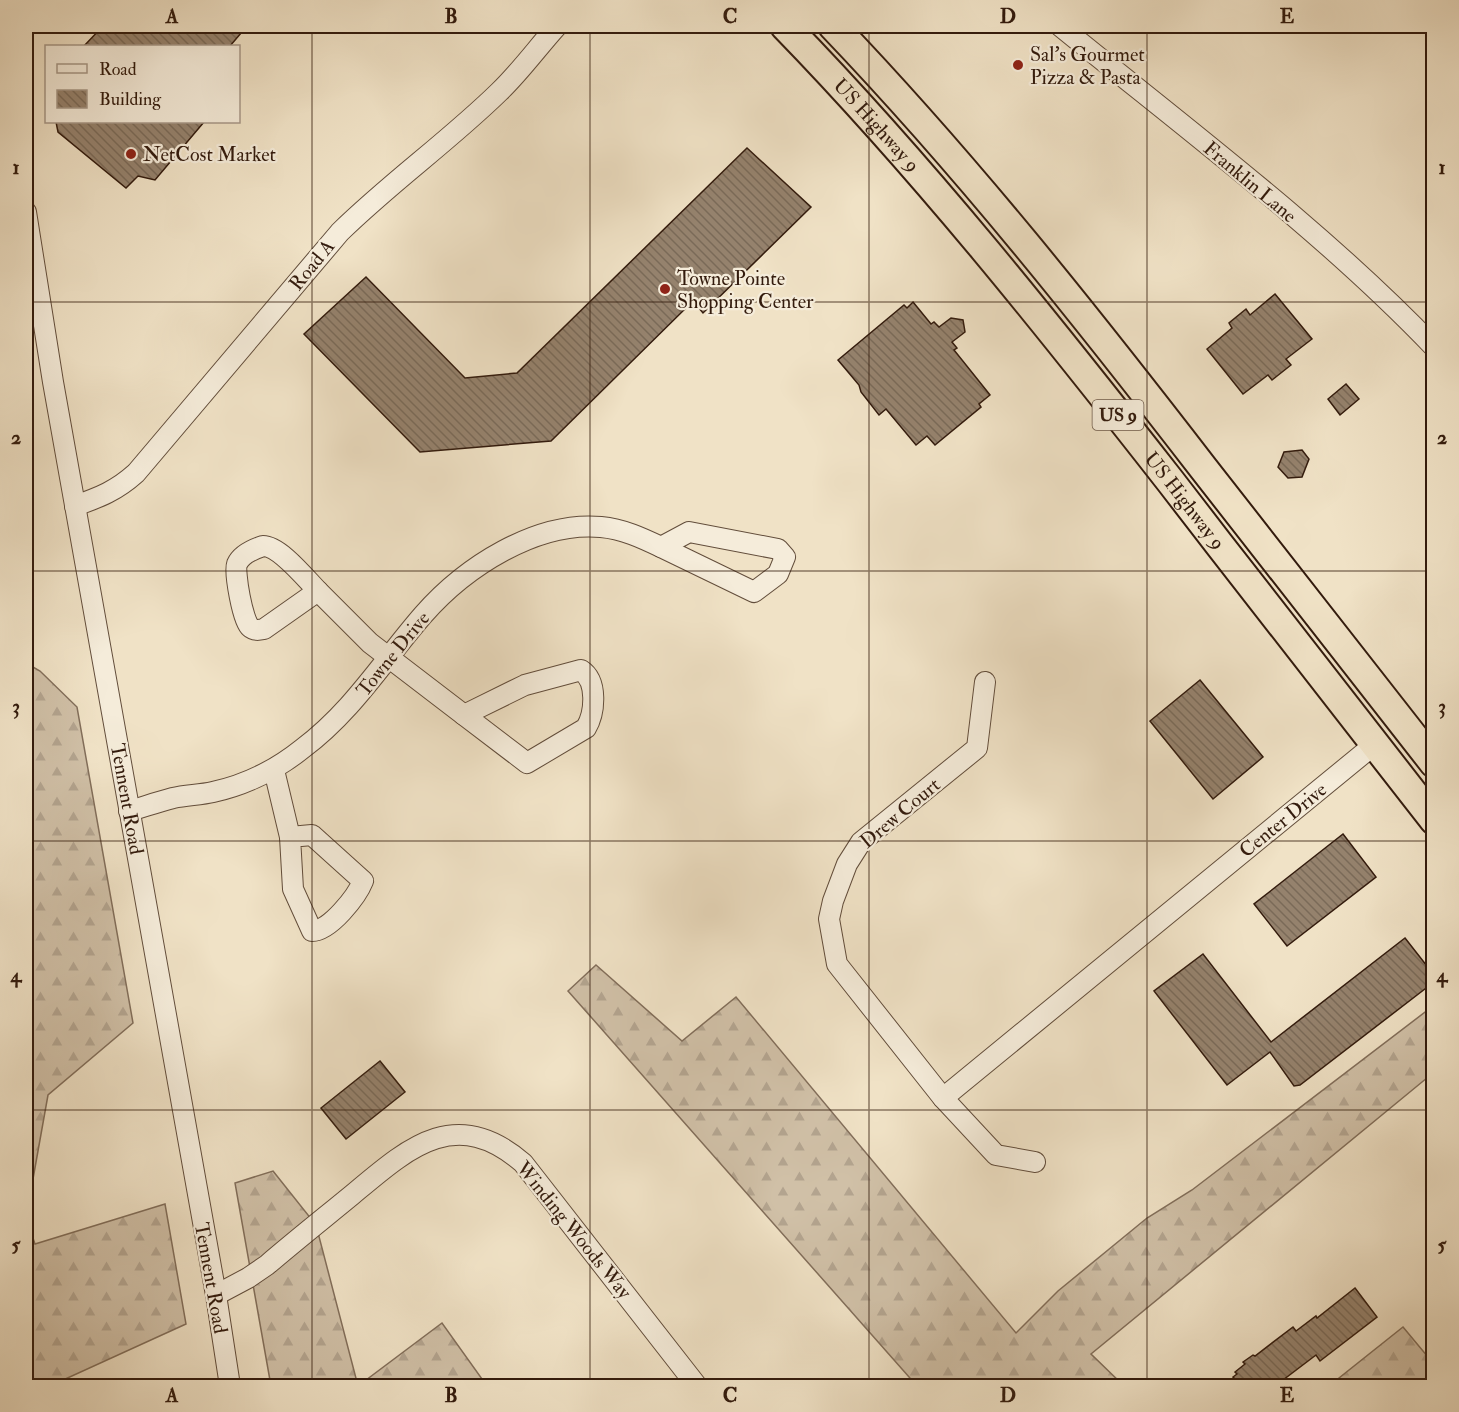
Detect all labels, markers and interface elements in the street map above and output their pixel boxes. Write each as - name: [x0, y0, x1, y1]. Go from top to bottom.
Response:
- text: A: [165, 4, 179, 29]
- text: B: [444, 4, 458, 29]
- text: C: [723, 4, 737, 29]
- text: D: [1000, 4, 1016, 29]
- text: E: [1280, 4, 1295, 29]
- place label: Sal's Gourmet Pizza & Pasta: [1030, 42, 1145, 90]
- legend: [45, 45, 240, 123]
- text: Road: [99, 58, 137, 81]
- marker: Sal's Gourmet Pizza & Pasta: [1011, 58, 1025, 72]
- street label: US Highway 9: [828, 73, 925, 177]
- text: Building: [99, 88, 162, 111]
- street label: Franklin Lane: [1198, 136, 1302, 228]
- place label: NetCost Market: [143, 142, 277, 167]
- marker: NetCost Market: [124, 147, 138, 161]
- text: 1: [12, 155, 20, 180]
- text: 1: [1438, 155, 1446, 180]
- street label: Road A: [284, 234, 340, 296]
- place label: Towne Pointe Shopping Center: [677, 266, 814, 315]
- marker: Towne Pointe Shopping Center: [658, 282, 672, 296]
- road number: US 9: [1092, 400, 1144, 430]
- text: 2: [11, 425, 21, 450]
- text: 2: [1437, 425, 1447, 450]
- street label: US Highway 9: [1139, 446, 1231, 555]
- street label: Towne Drive: [351, 606, 435, 702]
- text: 3: [12, 694, 20, 719]
- text: 3: [1438, 694, 1446, 719]
- street label: Tennent Road: [105, 742, 149, 857]
- street label: Drew Court: [855, 772, 946, 854]
- street label: Center Drive: [1234, 777, 1332, 863]
- text: 4: [10, 963, 23, 988]
- text: 4: [1436, 963, 1449, 988]
- street label: Winding Woods Way: [510, 1155, 638, 1305]
- street label: Tennent Road: [189, 1221, 233, 1336]
- text: 5: [12, 1232, 22, 1257]
- text: 5: [1438, 1232, 1448, 1257]
- text: A: [165, 1383, 179, 1408]
- text: B: [444, 1383, 458, 1408]
- text: C: [723, 1383, 737, 1408]
- text: D: [1000, 1383, 1016, 1408]
- text: E: [1280, 1383, 1295, 1408]

